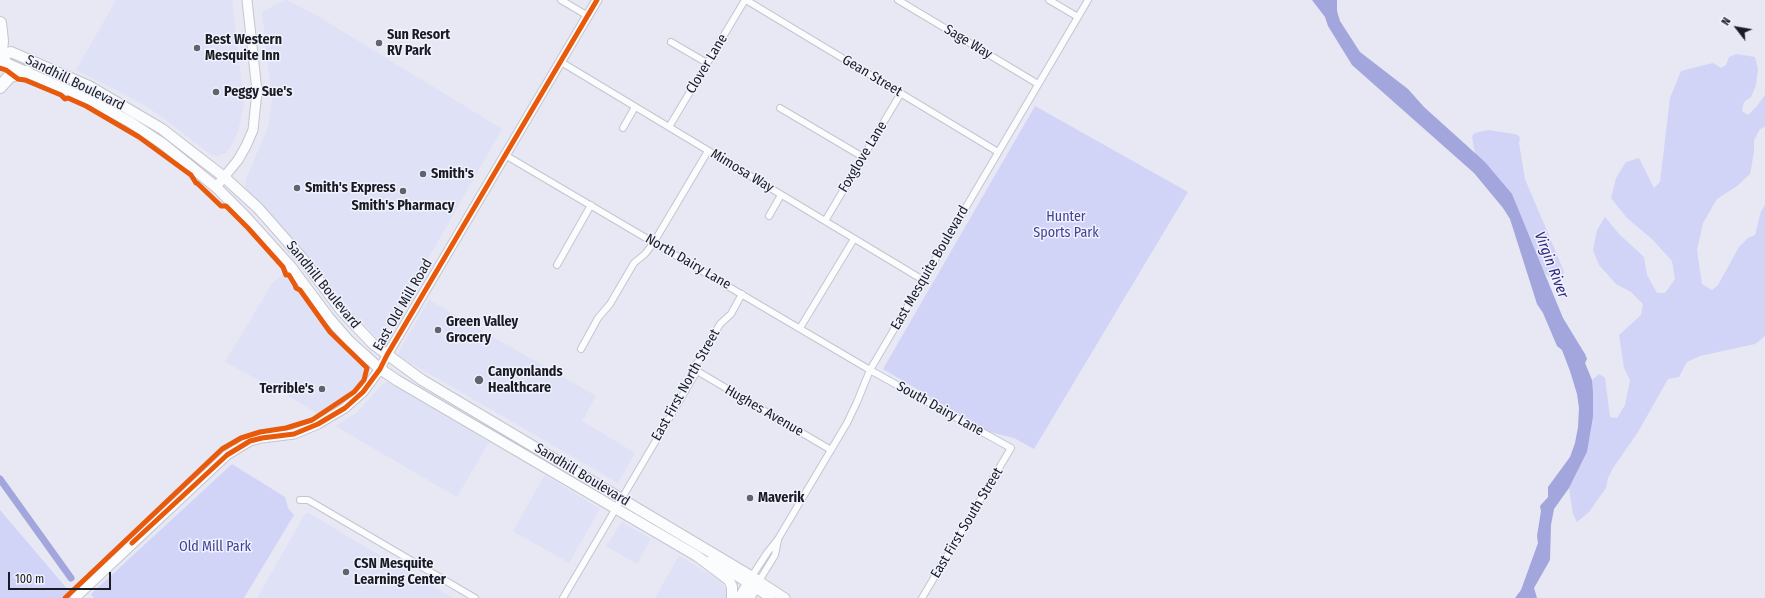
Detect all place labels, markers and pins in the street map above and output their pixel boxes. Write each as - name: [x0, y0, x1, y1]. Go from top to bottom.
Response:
- place label: Sun Resort RV Park: [387, 27, 450, 60]
- place label: Best Western Mesquite Inn: [205, 32, 282, 64]
- marker: Sun Resort RV Park: [374, 38, 384, 48]
- marker: Best Western Mesquite Inn: [192, 43, 202, 53]
- place label: Peggy Sue's: [224, 84, 292, 100]
- marker: Peggy Sue's: [211, 87, 221, 97]
- place label: Smith's: [431, 166, 474, 182]
- marker: Smith's: [418, 169, 428, 179]
- place label: Smith's Express: [305, 180, 396, 196]
- marker: Smith's Express: [292, 183, 302, 193]
- marker: Smith's Pharmacy: [398, 186, 408, 196]
- place label: Smith's Pharmacy: [352, 198, 454, 214]
- place label: Green Valley Grocery: [446, 314, 518, 346]
- marker: Green Valley Grocery: [433, 325, 443, 335]
- place label: Canyonlands Healthcare: [488, 364, 563, 396]
- marker: Canyonlands Healthcare: [473, 374, 485, 386]
- place label: Terrible's: [259, 381, 314, 397]
- marker: Terrible's: [317, 384, 327, 394]
- place label: Maverik: [758, 490, 804, 506]
- marker: Maverik: [745, 493, 755, 503]
- place label: CSN Mesquite Learning Center: [354, 556, 446, 588]
- marker: CSN Mesquite Learning Center: [341, 567, 351, 577]

